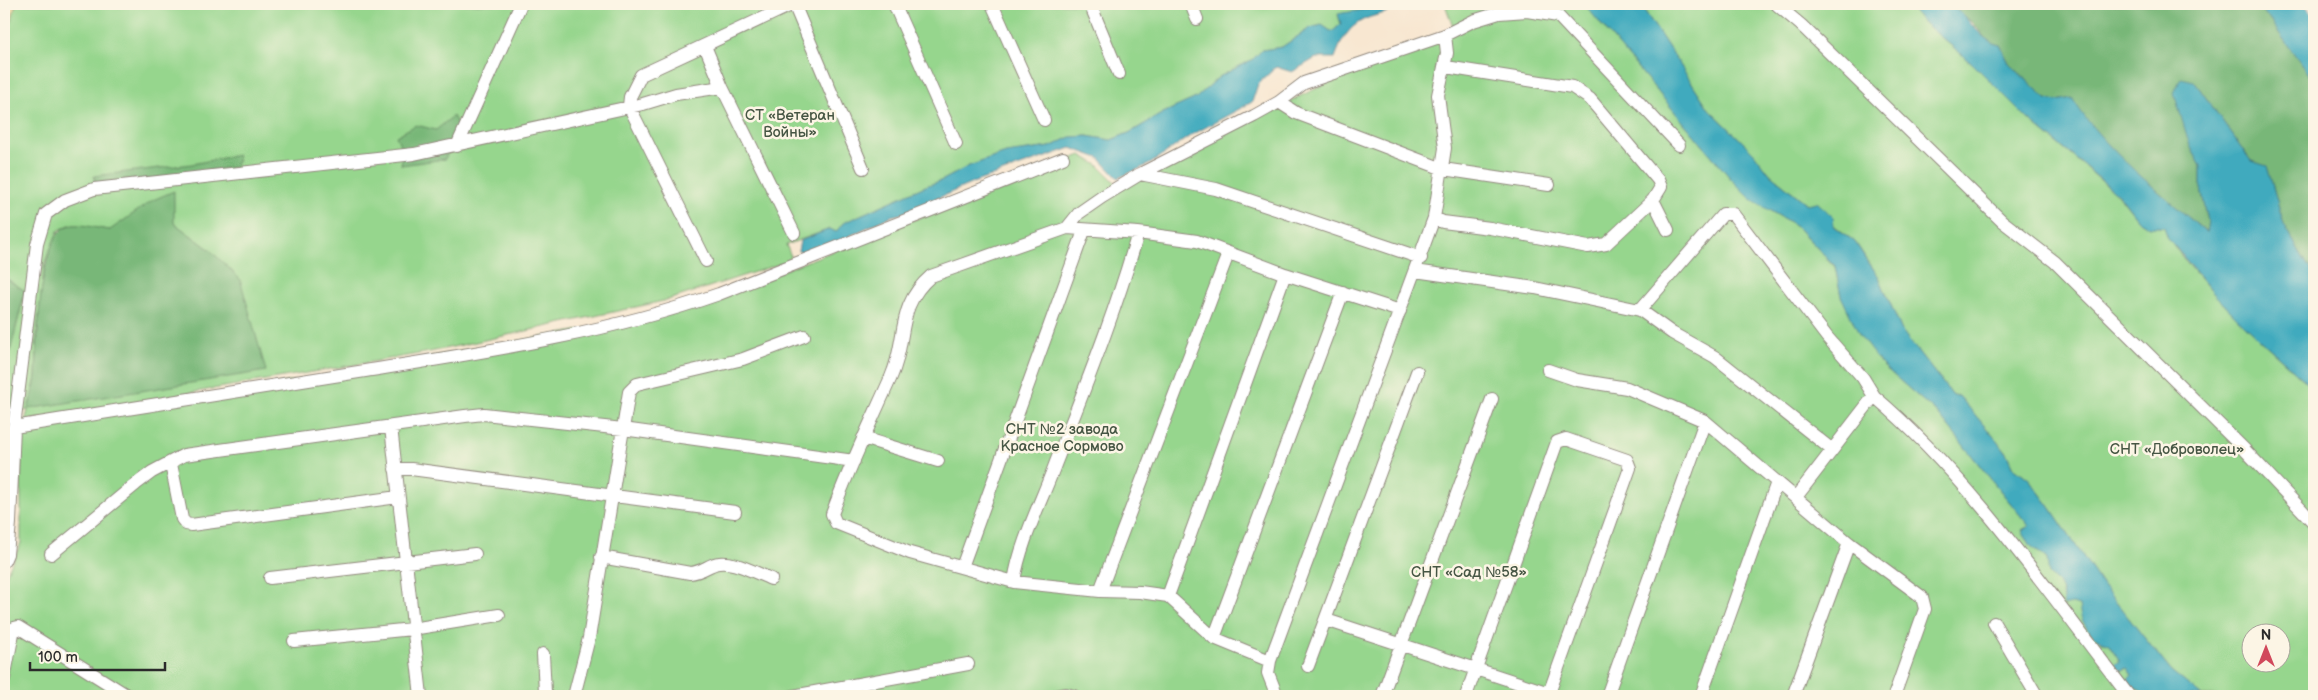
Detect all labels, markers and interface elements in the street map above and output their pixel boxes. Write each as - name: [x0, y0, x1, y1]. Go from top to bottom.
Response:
- park label: СТ «Ветеран Войны»: [745, 106, 835, 142]
- park label: СНТ №2 завода Красное Сормово: [1001, 420, 1124, 456]
- park label: СНТ «Доброволец»: [2110, 440, 2244, 459]
- park label: СНТ «Сад №58»: [1411, 563, 1527, 582]
- north arrow: [2240, 622, 2290, 672]
- text: N: [2261, 627, 2271, 644]
- scale bar: [30, 640, 165, 672]
- text: 100 m: [38, 648, 78, 667]

